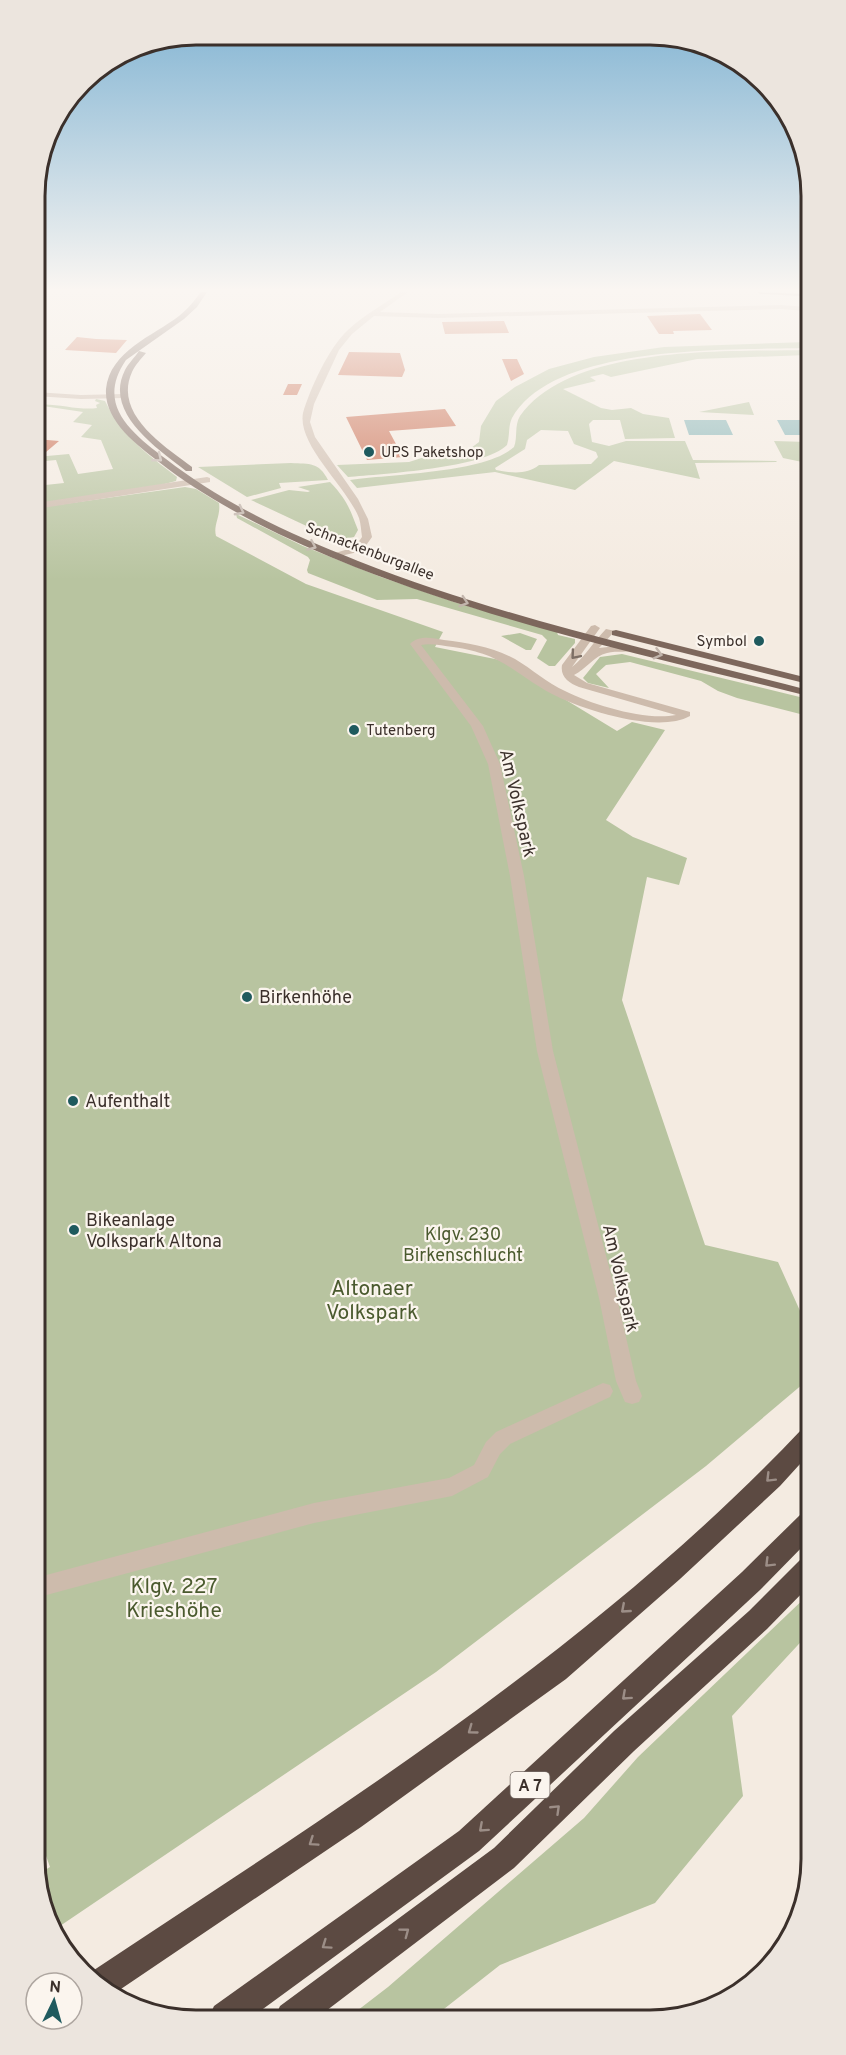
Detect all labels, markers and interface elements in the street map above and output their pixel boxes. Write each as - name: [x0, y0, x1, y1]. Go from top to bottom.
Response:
- place label: UPS Paketshop: [381, 444, 483, 463]
- marker: UPS Paketshop: [362, 445, 376, 459]
- one-way arrow: [151, 450, 162, 461]
- one-way arrow: [234, 504, 244, 515]
- street label: Schnackenburgallee: [302, 519, 437, 586]
- one-way arrow: [306, 539, 317, 551]
- one-way arrow: [458, 595, 469, 607]
- place label: Symbol: [697, 633, 747, 652]
- marker: Symbol: [752, 634, 766, 648]
- one-way arrow: [653, 647, 663, 660]
- one-way arrow: [571, 648, 582, 659]
- place label: Tutenberg: [366, 722, 436, 741]
- marker: Tutenberg: [347, 723, 361, 737]
- street label: Am Volkspark: [493, 747, 540, 860]
- place label: Birkenhöhe: [259, 987, 352, 1010]
- marker: Birkenhöhe: [240, 990, 254, 1004]
- place label: Aufenthalt: [85, 1091, 170, 1114]
- marker: Aufenthalt: [66, 1094, 80, 1108]
- place label: Bikeanlage Volkspark Altona: [86, 1210, 222, 1254]
- street label: Am Volkspark: [596, 1222, 643, 1335]
- marker: Bikeanlage Volkspark Altona: [67, 1223, 81, 1237]
- park label: Klgv. 230 Birkenschlucht: [403, 1224, 523, 1268]
- park label: Altonaer Volkspark: [326, 1276, 418, 1327]
- one-way arrow: [766, 1472, 777, 1482]
- one-way arrow: [765, 1557, 776, 1567]
- park label: Klgv. 227 Krieshöhe: [126, 1574, 222, 1625]
- one-way arrow: [621, 1602, 632, 1613]
- one-way arrow: [623, 1689, 633, 1700]
- one-way arrow: [468, 1722, 479, 1733]
- road number: A 7: [510, 1772, 550, 1798]
- one-way arrow: [548, 1805, 559, 1816]
- one-way arrow: [479, 1821, 490, 1832]
- one-way arrow: [309, 1835, 320, 1846]
- one-way arrow: [399, 1928, 410, 1939]
- one-way arrow: [322, 1938, 333, 1949]
- north arrow: [24, 1971, 84, 2031]
- text: N: [49, 1978, 62, 1999]

